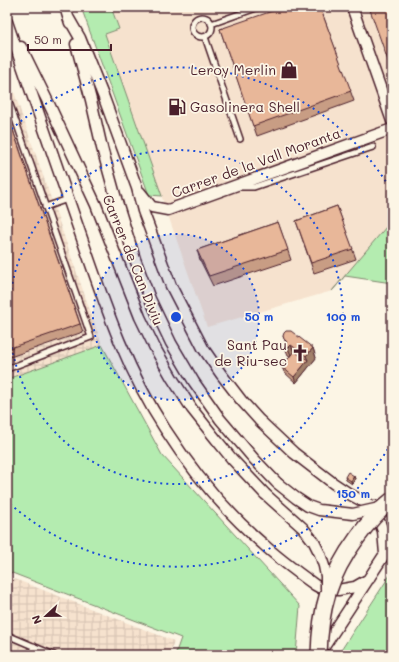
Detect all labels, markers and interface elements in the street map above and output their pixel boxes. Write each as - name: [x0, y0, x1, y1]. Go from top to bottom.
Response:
- scale bar: [28, 26, 111, 52]
- text: 50 m: [34, 31, 62, 47]
- place label: Leroy Merlin: [190, 60, 276, 79]
- shop icon: Leroy Merlin: [279, 60, 299, 80]
- fuel station icon: Gasolinera Shell: [167, 97, 187, 117]
- place label: Gasolinera Shell: [190, 97, 300, 116]
- street label: Carrer de la Vall Moranta: [169, 123, 343, 202]
- street label: Carrer de Can Diviu: [99, 192, 168, 328]
- text: 50 m: [245, 308, 273, 324]
- text: 100 m: [326, 308, 360, 324]
- centre of rings: [169, 310, 183, 324]
- place label: Sant Pau de Riu-sec: [214, 335, 287, 370]
- church icon: Sant Pau de Riu-sec: [290, 343, 310, 363]
- text: 150 m: [336, 485, 370, 501]
- north arrow: [26, 596, 66, 636]
- text: N: [28, 613, 45, 627]

